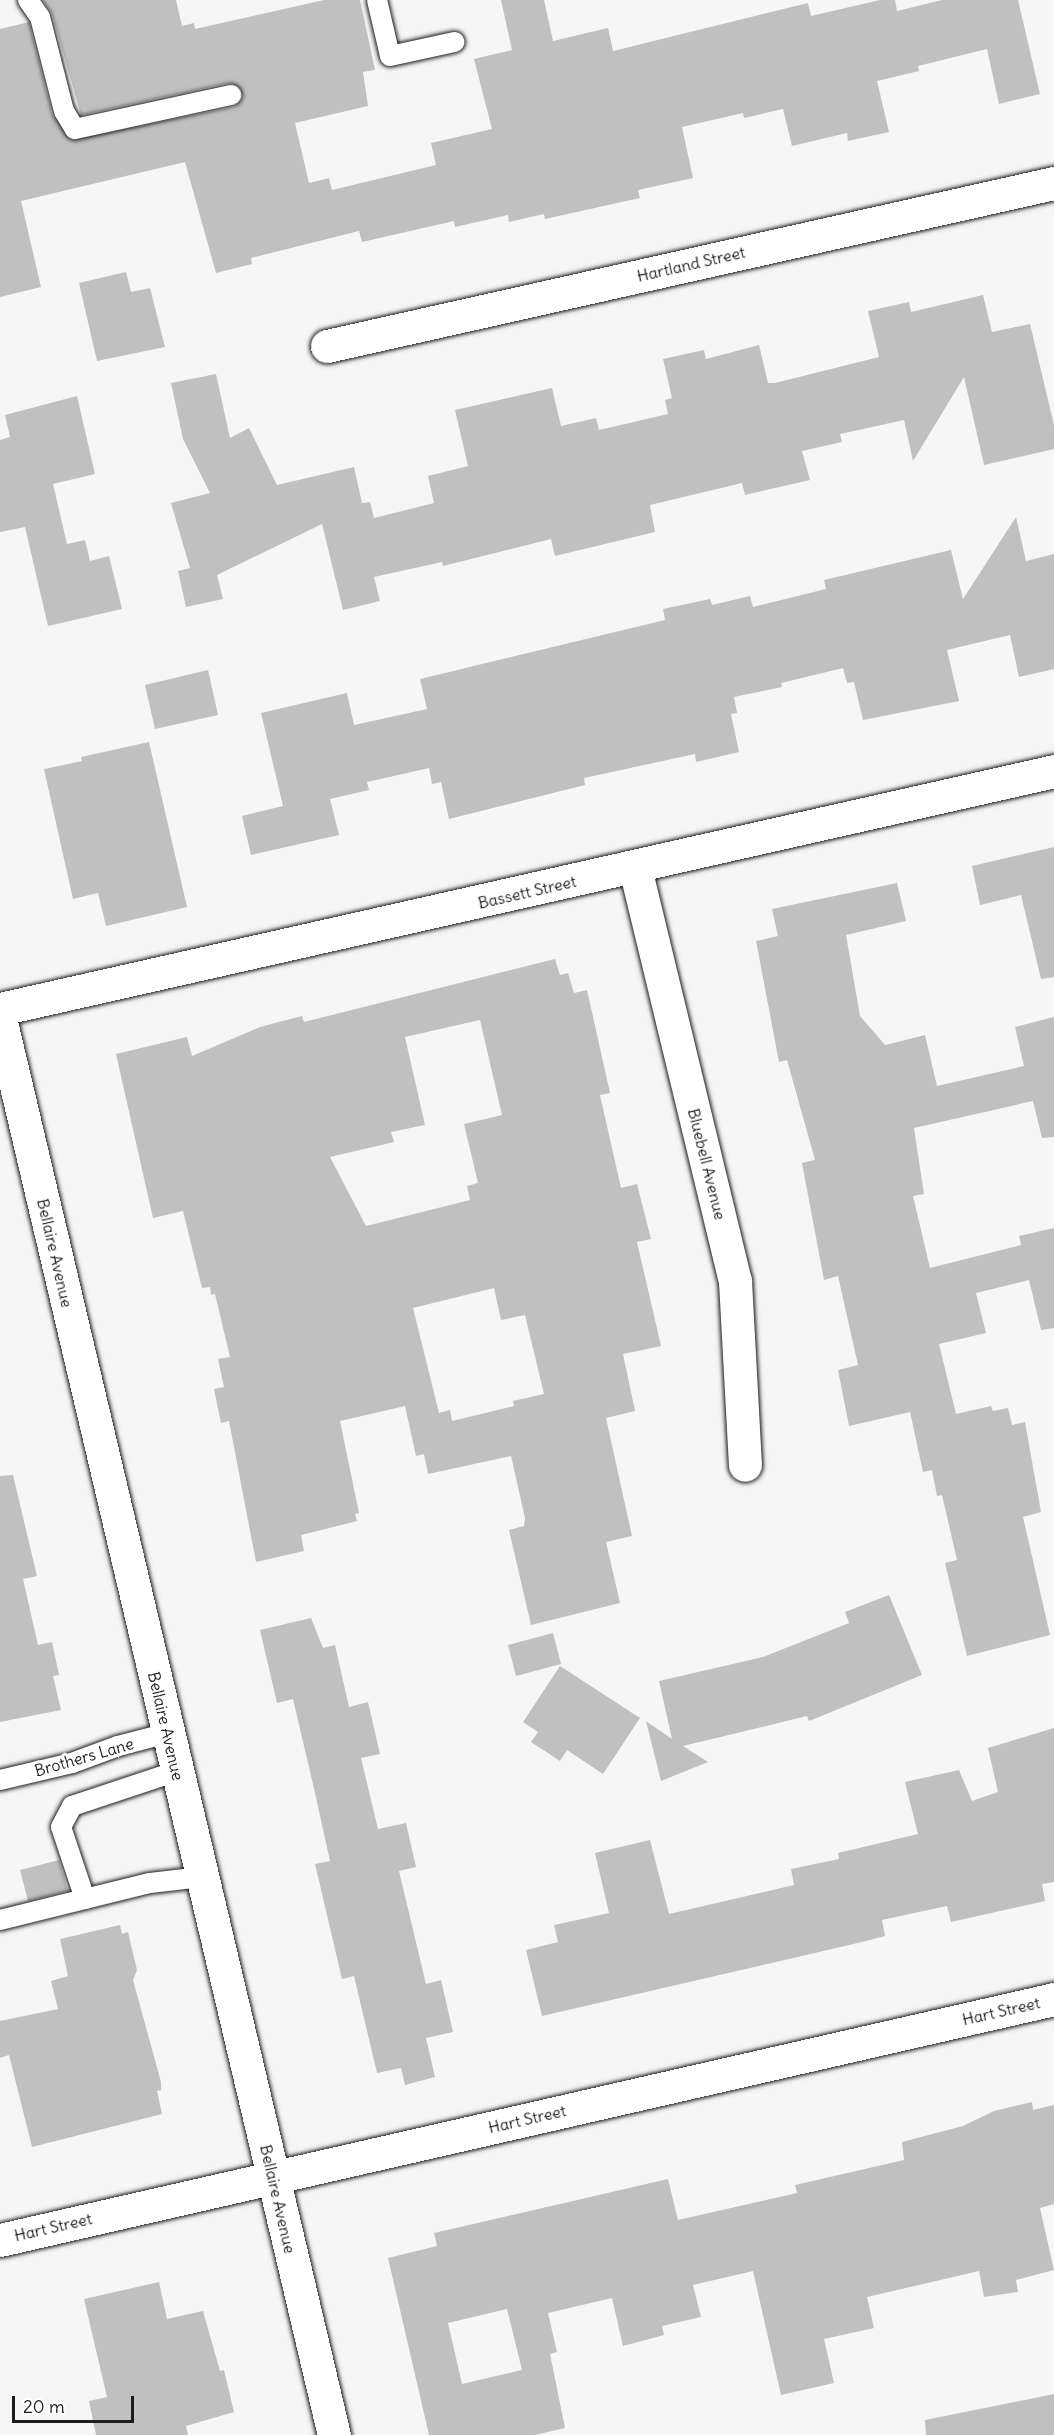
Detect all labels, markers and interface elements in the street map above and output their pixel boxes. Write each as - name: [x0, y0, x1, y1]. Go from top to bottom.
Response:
- street label: Hartland Street: [635, 242, 747, 286]
- street label: Bassett Street: [476, 871, 578, 913]
- street label: Bluebell Avenue: [684, 1106, 730, 1222]
- street label: Bellaire Avenue: [33, 1197, 77, 1309]
- street label: Bellaire Avenue: [144, 1670, 188, 1782]
- street label: Brothers Lane: [32, 1734, 136, 1780]
- street label: Hart Street: [960, 1993, 1042, 2029]
- street label: Hart Street: [486, 2101, 568, 2137]
- street label: Bellaire Avenue: [256, 2143, 300, 2255]
- street label: Hart Street: [12, 2209, 94, 2245]
- scale bar: [15, 2384, 136, 2422]
- text: 20 m: [23, 2395, 65, 2418]

